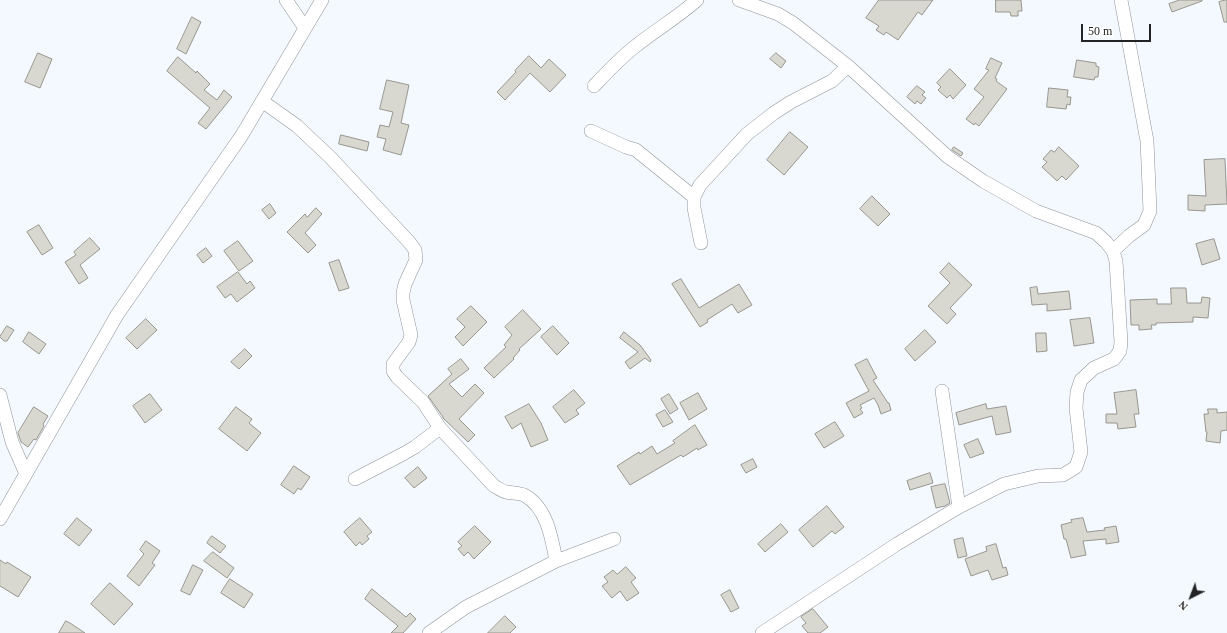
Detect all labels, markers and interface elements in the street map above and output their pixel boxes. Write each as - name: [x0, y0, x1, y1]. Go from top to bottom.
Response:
- scale bar: [1083, 16, 1153, 42]
- text: 50 m: [1088, 24, 1112, 38]
- north arrow: [1171, 577, 1211, 617]
- text: N: [1176, 599, 1190, 613]

